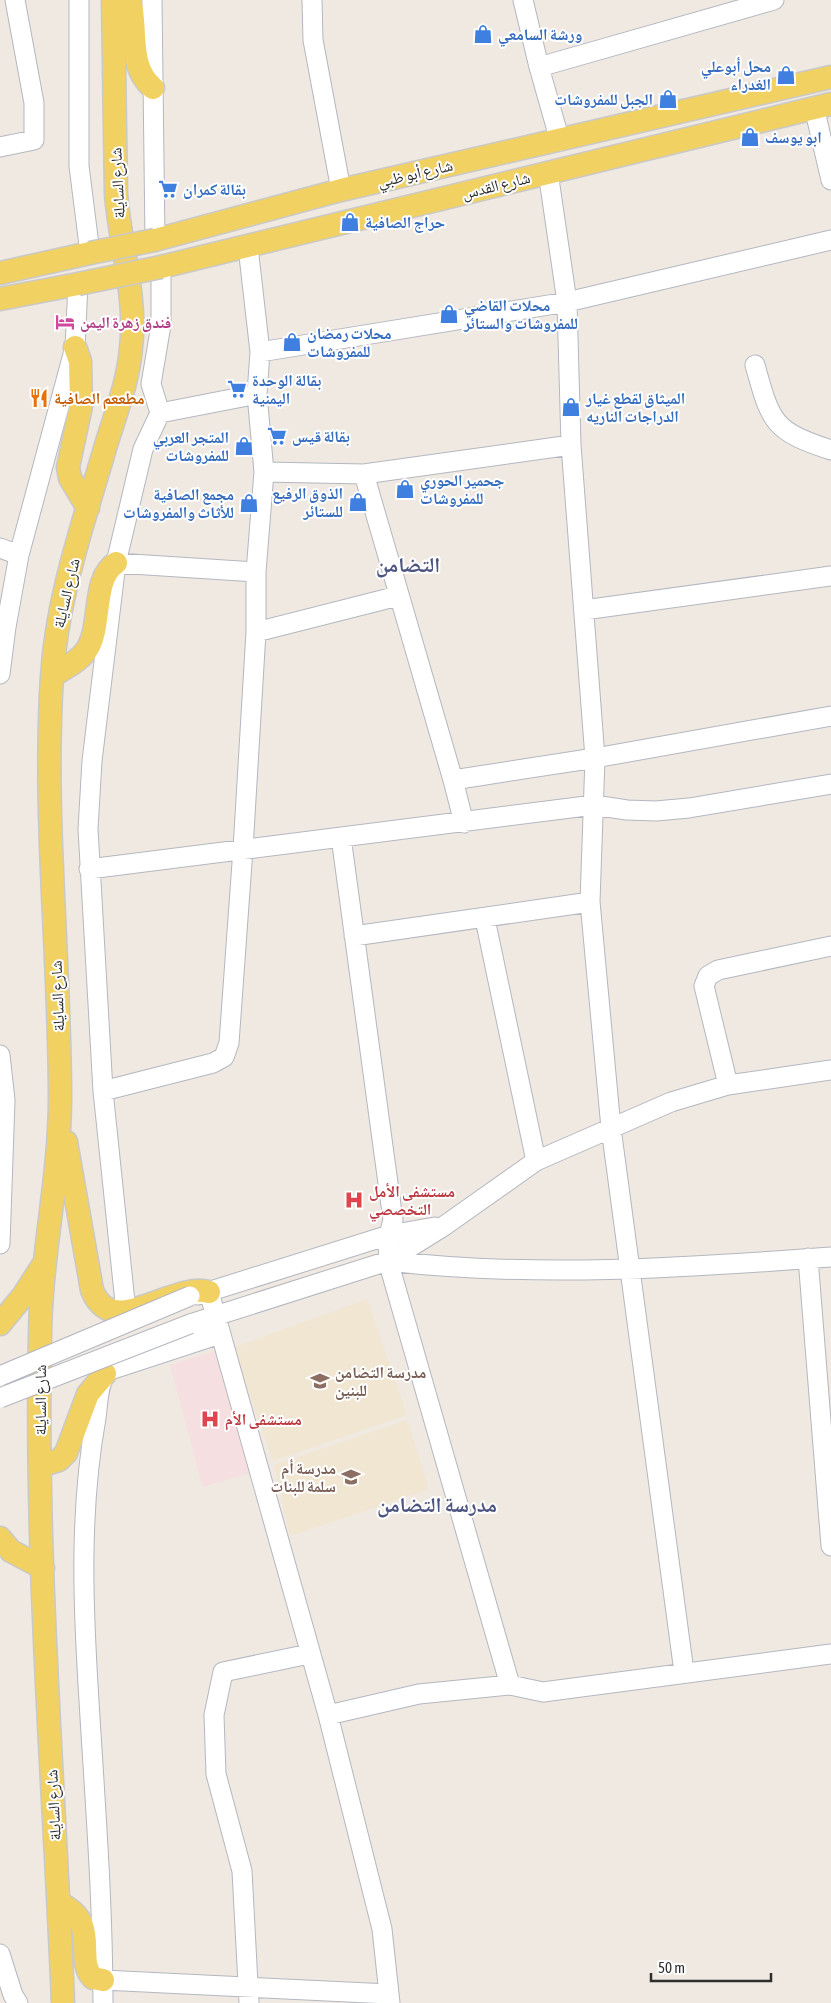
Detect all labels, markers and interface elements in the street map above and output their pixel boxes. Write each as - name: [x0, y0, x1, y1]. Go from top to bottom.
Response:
- shop icon: ورشة السامعي: [472, 23, 494, 45]
- place label: ورشة السامعي: [498, 25, 582, 47]
- place label: محل أبوعلي الغدراء: [701, 57, 771, 93]
- shop icon: محل أبوعلي الغدراء: [775, 64, 797, 86]
- shop icon: الجبل للمفروشات: [657, 88, 679, 110]
- place label: الجبل للمفروشات: [554, 90, 653, 109]
- shop icon: ابو يوسف: [739, 126, 761, 148]
- place label: ابو يوسف: [765, 128, 822, 147]
- street label: شارع السايلة: [106, 147, 130, 219]
- street label: شارع أبو ظبي: [376, 156, 455, 194]
- street label: شارع القدس: [460, 168, 533, 204]
- supermarket icon: بقالة كمران: [157, 178, 179, 200]
- place label: بقالة كمران: [183, 180, 246, 199]
- shop icon: حراج الصافية: [339, 211, 361, 233]
- place label: حراج الصافية: [365, 213, 445, 233]
- place label: محلات القاضي للمفروشات والستائر: [463, 296, 578, 332]
- shop icon: محلات القاضي للمفروشات والستائر: [438, 303, 460, 325]
- hotel icon: فندق زهرة اليمن: [54, 311, 76, 333]
- place label: فندق زهرة اليمن: [80, 313, 172, 332]
- place label: محلات رمضان للمفروشات: [307, 324, 392, 360]
- shop icon: محلات رمضان للمفروشات: [281, 331, 303, 353]
- place label: بقالة الوحدة اليمنية: [252, 371, 322, 407]
- supermarket icon: بقالة الوحدة اليمنية: [226, 378, 248, 400]
- restaurant icon: مطععم الصافية: [28, 387, 50, 409]
- place label: مطععم الصافية: [54, 389, 144, 410]
- place label: الميثاق لقطع غيار الدراجات الناريه: [585, 389, 685, 425]
- shop icon: الميثاق لقطع غيار الدراجات الناريه: [560, 396, 582, 418]
- supermarket icon: بقالة قيس: [266, 425, 288, 447]
- place label: بقالة قيس: [292, 427, 350, 446]
- place label: المتجر العربي للمفروشات: [153, 428, 229, 464]
- shop icon: المتجر العربي للمفروشات: [233, 435, 255, 457]
- place label: جحمير الحوري للمفروشات: [420, 471, 504, 507]
- shop icon: جحمير الحوري للمفروشات: [394, 478, 416, 500]
- place label: الذوق الرفيع للستائر: [272, 484, 343, 520]
- place label: مجمع الصافية للأثاث والمفروشات: [123, 485, 234, 521]
- shop icon: الذوق الرفيع للستائر: [347, 491, 369, 513]
- shop icon: مجمع الصافية للأثاث والمفروشات: [238, 492, 260, 514]
- district label: التضامن: [376, 552, 440, 578]
- street label: شارع السايلة: [49, 556, 85, 630]
- street label: شارع السايلة: [47, 960, 69, 1032]
- place label: مستشفى الأمل التخصصي: [369, 1182, 455, 1222]
- hospital icon: مستشفى الأمل التخصصي: [343, 1189, 365, 1211]
- place label: مدرسة التضامن للبنين: [335, 1363, 426, 1400]
- street label: شارع السايلة: [31, 1364, 51, 1436]
- school or university icon: مدرسة التضامن للبنين: [309, 1370, 331, 1392]
- hospital icon: مستشفى الأم: [199, 1408, 221, 1430]
- place label: مستشفى الأم: [225, 1410, 302, 1431]
- place label: مدرسة أم سلمة للبنات: [270, 1459, 336, 1496]
- school or university icon: مدرسة أم سلمة للبنات: [340, 1466, 362, 1488]
- district label: مدرسة التضامن: [377, 1492, 497, 1518]
- street label: شارع السايلة: [42, 1769, 66, 1841]
- scale bar: [651, 1950, 771, 1982]
- text: 50 m: [658, 1959, 685, 1976]

